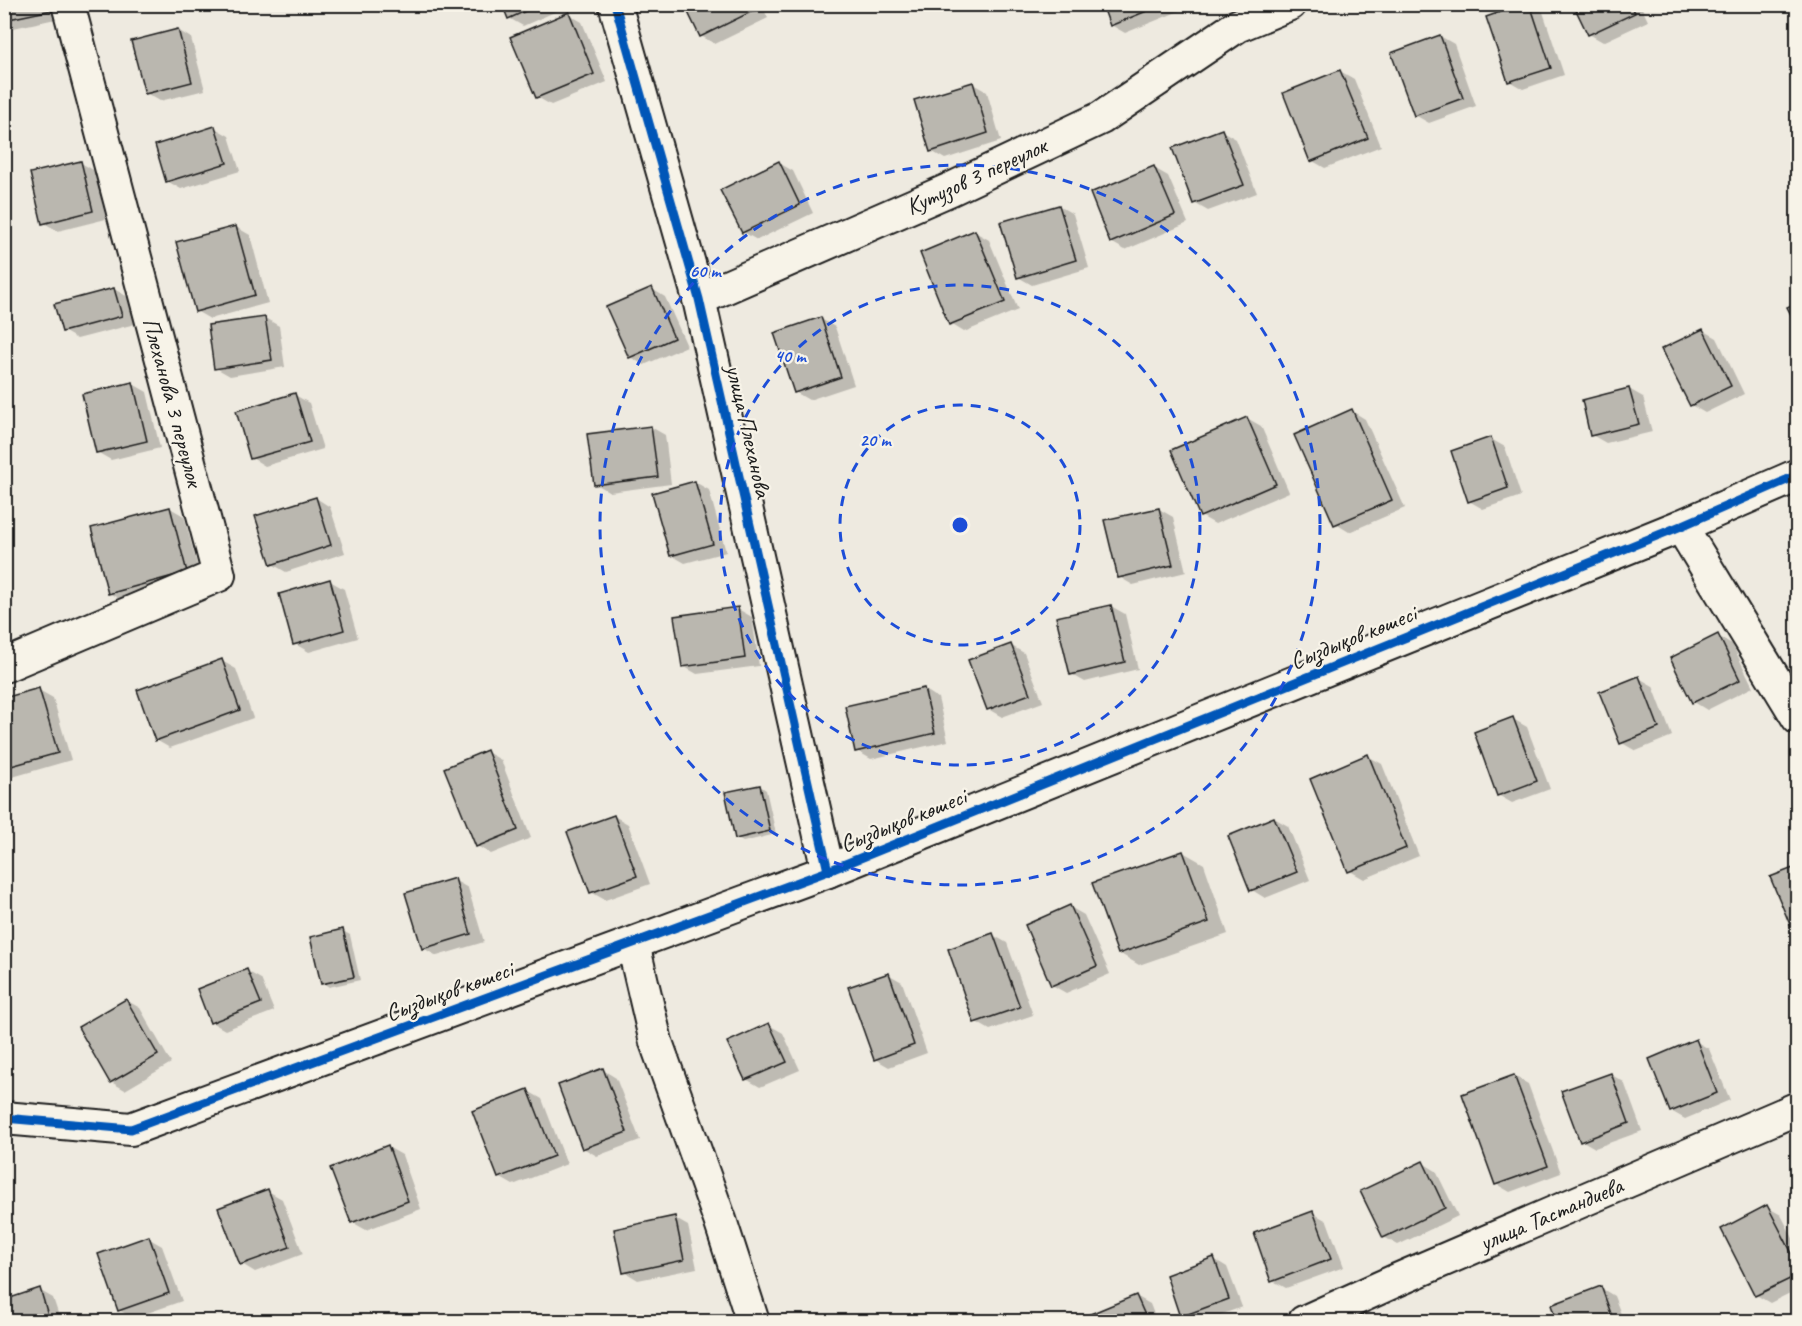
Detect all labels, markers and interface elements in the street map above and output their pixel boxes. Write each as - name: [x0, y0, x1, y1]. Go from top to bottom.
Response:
- street label: Кутузов 3 переулок: [901, 129, 1053, 222]
- text: 60 m: [689, 260, 722, 282]
- street label: Плеханова 3 переулок: [136, 314, 211, 492]
- text: 40 m: [775, 345, 807, 367]
- street label: улица Плеханова: [719, 360, 779, 502]
- text: 20 m: [860, 429, 892, 451]
- centre of rings: [950, 515, 970, 535]
- street label: Сыздықов көшесі: [1285, 597, 1423, 677]
- street label: Сыздықов көшесі: [835, 780, 973, 860]
- street label: Сыздықов көшесі: [381, 953, 520, 1029]
- street label: улица Тастандиева: [1473, 1170, 1628, 1258]

